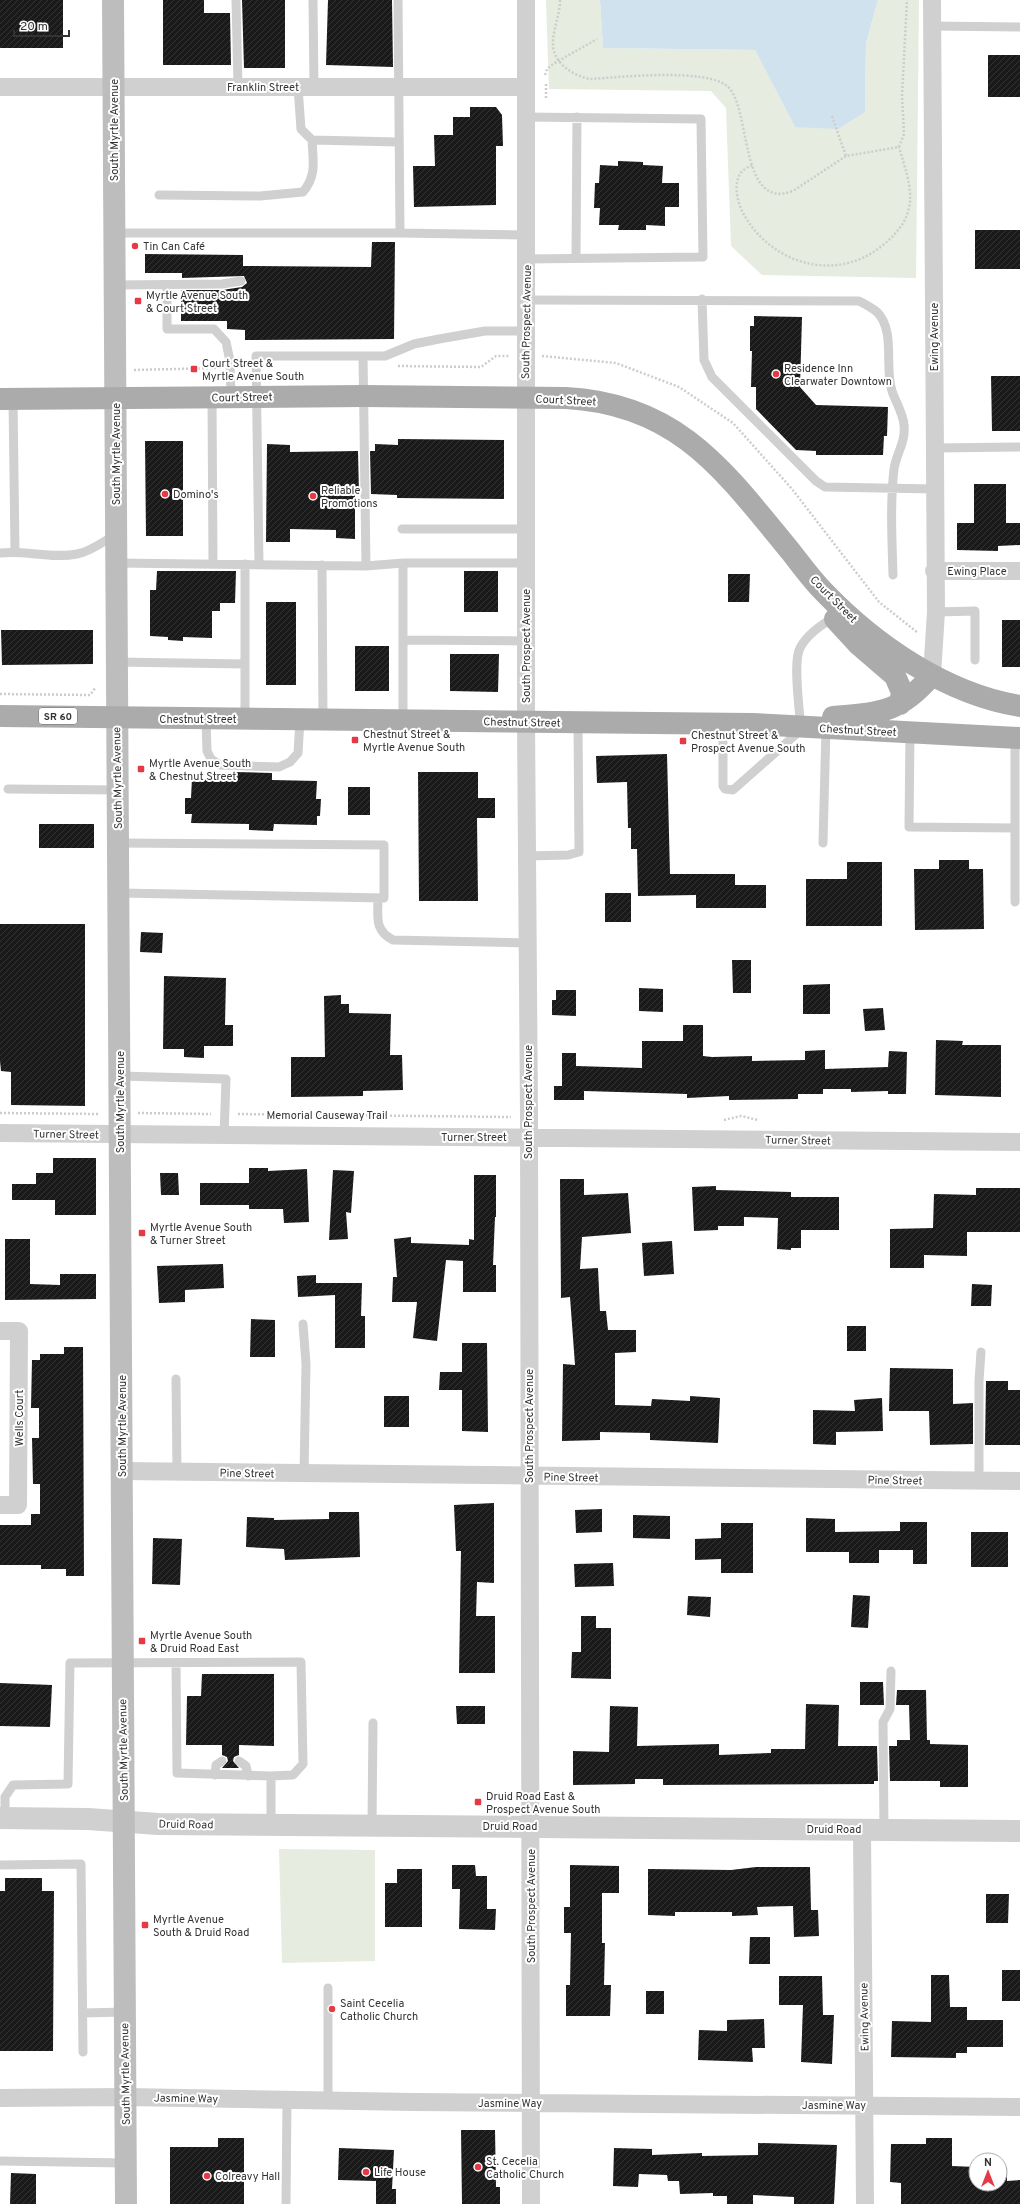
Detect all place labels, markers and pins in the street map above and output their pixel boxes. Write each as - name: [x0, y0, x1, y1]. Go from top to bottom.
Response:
- place label: Tin Can Café: [143, 240, 205, 254]
- marker: Tin Can Café: [130, 241, 140, 251]
- place label: Myrtle Avenue South & Court Street: [146, 289, 248, 316]
- marker: Myrtle Avenue South & Court Street: [133, 296, 143, 306]
- place label: Court Street & Myrtle Avenue South: [202, 357, 304, 384]
- place label: Residence Inn Clearwater Downtown: [784, 362, 892, 389]
- marker: Court Street & Myrtle Avenue South: [189, 364, 199, 374]
- marker: Residence Inn Clearwater Downtown: [771, 369, 781, 379]
- place label: Reliable Promotions: [321, 484, 378, 511]
- place label: Domino's: [173, 488, 219, 502]
- marker: Domino's: [160, 489, 170, 499]
- marker: Reliable Promotions: [308, 491, 318, 501]
- place label: Chestnut Street & Myrtle Avenue South: [363, 728, 465, 755]
- place label: Chestnut Street & Prospect Avenue South: [691, 729, 806, 756]
- marker: Chestnut Street & Myrtle Avenue South: [350, 735, 360, 745]
- marker: Chestnut Street & Prospect Avenue South: [678, 736, 688, 746]
- place label: Myrtle Avenue South & Chestnut Street: [149, 757, 251, 784]
- marker: Myrtle Avenue South & Chestnut Street: [136, 764, 146, 774]
- place label: Myrtle Avenue South & Turner Street: [150, 1221, 252, 1248]
- marker: Myrtle Avenue South & Turner Street: [137, 1228, 147, 1238]
- place label: Myrtle Avenue South & Druid Road East: [150, 1629, 252, 1656]
- marker: Myrtle Avenue South & Druid Road East: [137, 1636, 147, 1646]
- place label: Druid Road East & Prospect Avenue South: [486, 1790, 601, 1817]
- marker: Druid Road East & Prospect Avenue South: [473, 1797, 483, 1807]
- place label: Myrtle Avenue South & Druid Road: [153, 1913, 249, 1940]
- marker: Myrtle Avenue South & Druid Road: [140, 1920, 150, 1930]
- place label: Saint Cecelia Catholic Church: [340, 1997, 418, 2024]
- marker: Saint Cecelia Catholic Church: [327, 2004, 337, 2014]
- place label: St. Cecelia Catholic Church: [486, 2155, 564, 2182]
- marker: St. Cecelia Catholic Church: [473, 2162, 483, 2172]
- place label: Life House: [374, 2166, 426, 2180]
- marker: Life House: [361, 2167, 371, 2177]
- place label: Colreavy Hall: [215, 2170, 280, 2184]
- marker: Colreavy Hall: [202, 2171, 212, 2181]

